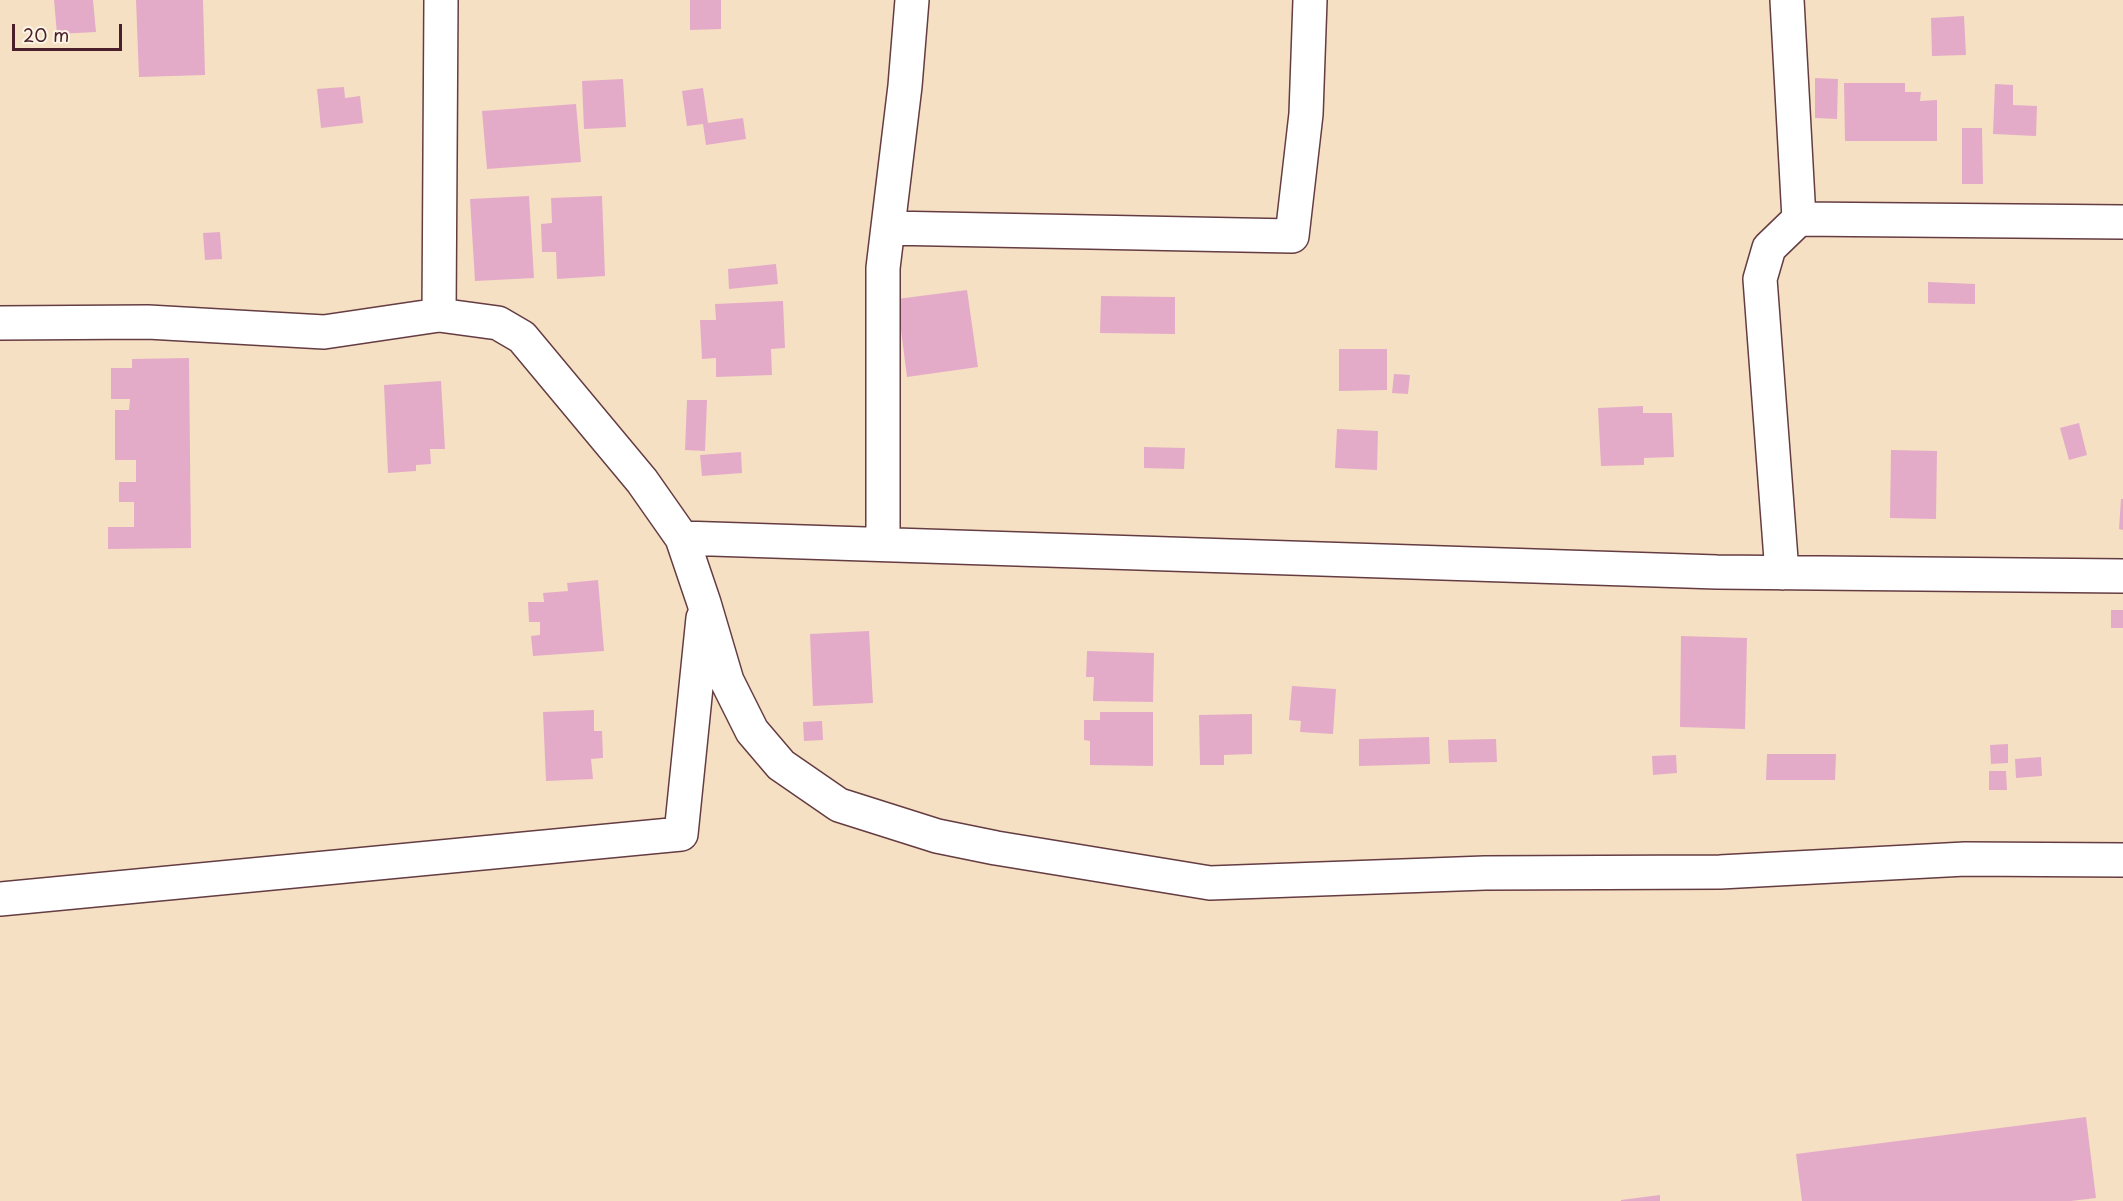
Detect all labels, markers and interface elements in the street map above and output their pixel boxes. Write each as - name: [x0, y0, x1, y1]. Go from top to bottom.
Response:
- scale bar: [15, 12, 124, 50]
- text: 20 m: [23, 21, 69, 48]

